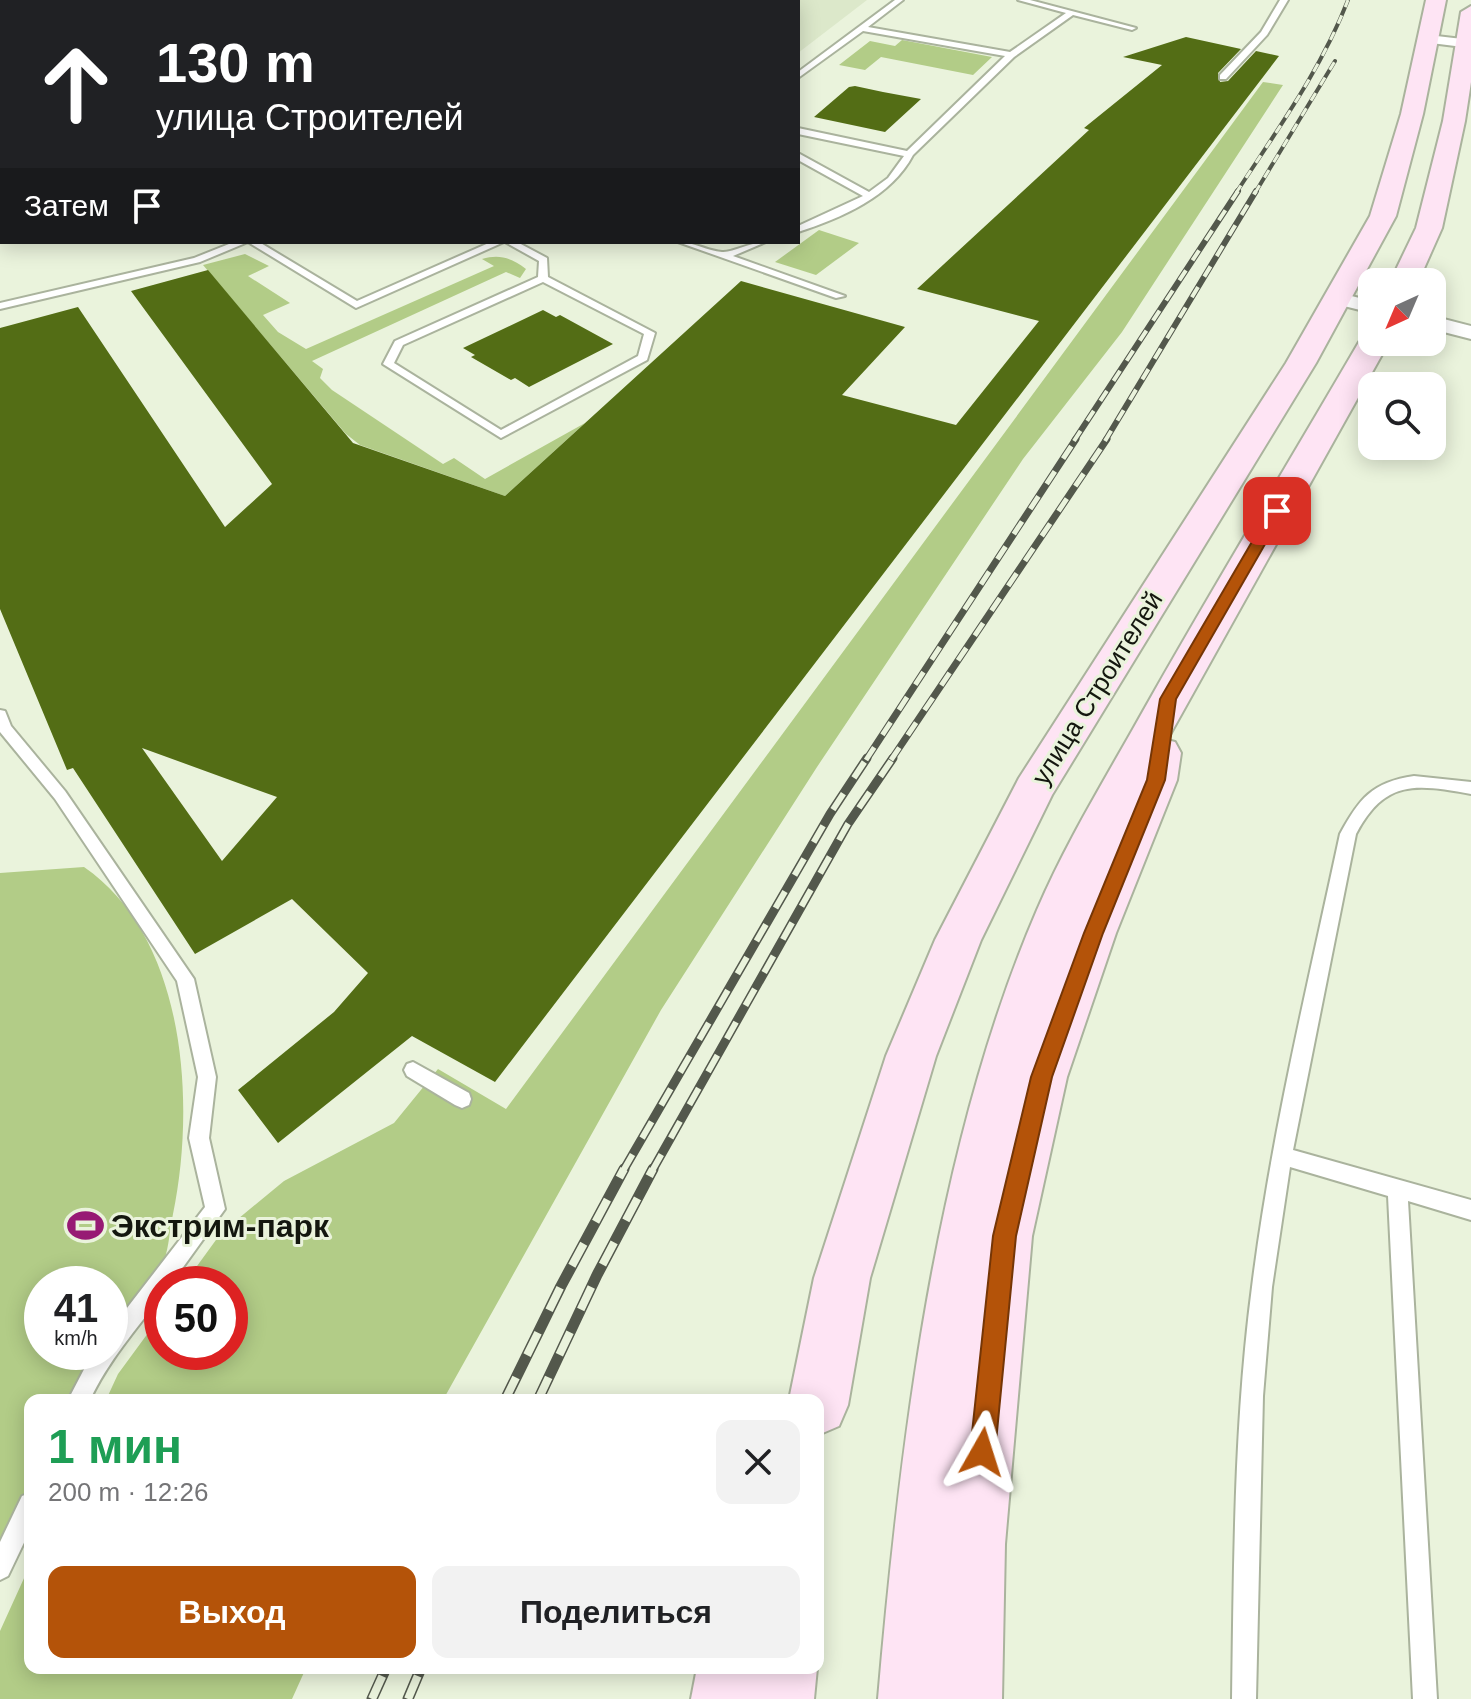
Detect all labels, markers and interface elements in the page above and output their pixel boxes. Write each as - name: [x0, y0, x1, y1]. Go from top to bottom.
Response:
- text: 130 m: [156, 31, 315, 94]
- icon: ahead: [24, 32, 128, 136]
- text: улица Строителей: [156, 97, 464, 138]
- icon: arrive: [125, 184, 169, 228]
- text: Затем: [24, 189, 109, 222]
- north arrow: [1358, 268, 1446, 356]
- map controls: [1358, 268, 1446, 460]
- button: search: [1358, 372, 1446, 460]
- pin: [1243, 477, 1311, 545]
- icon: arrive: [1255, 489, 1299, 533]
- street label: улица Строителей: [1025, 586, 1169, 790]
- sports icon: Экстрим-парк: [66, 1207, 104, 1245]
- place label: Экстрим-парк: [111, 1208, 330, 1244]
- speed limit sign: 50: [144, 1266, 248, 1370]
- text: 41: [54, 1286, 98, 1330]
- text: km/h: [54, 1327, 98, 1349]
- position arrow: [940, 1410, 1024, 1494]
- text: 1 мин: [48, 1420, 182, 1473]
- button: close: [716, 1420, 800, 1504]
- text: 200 m · 12:26: [48, 1477, 208, 1507]
- button: Выход: [48, 1566, 416, 1658]
- button: Поделиться: [432, 1566, 800, 1658]

